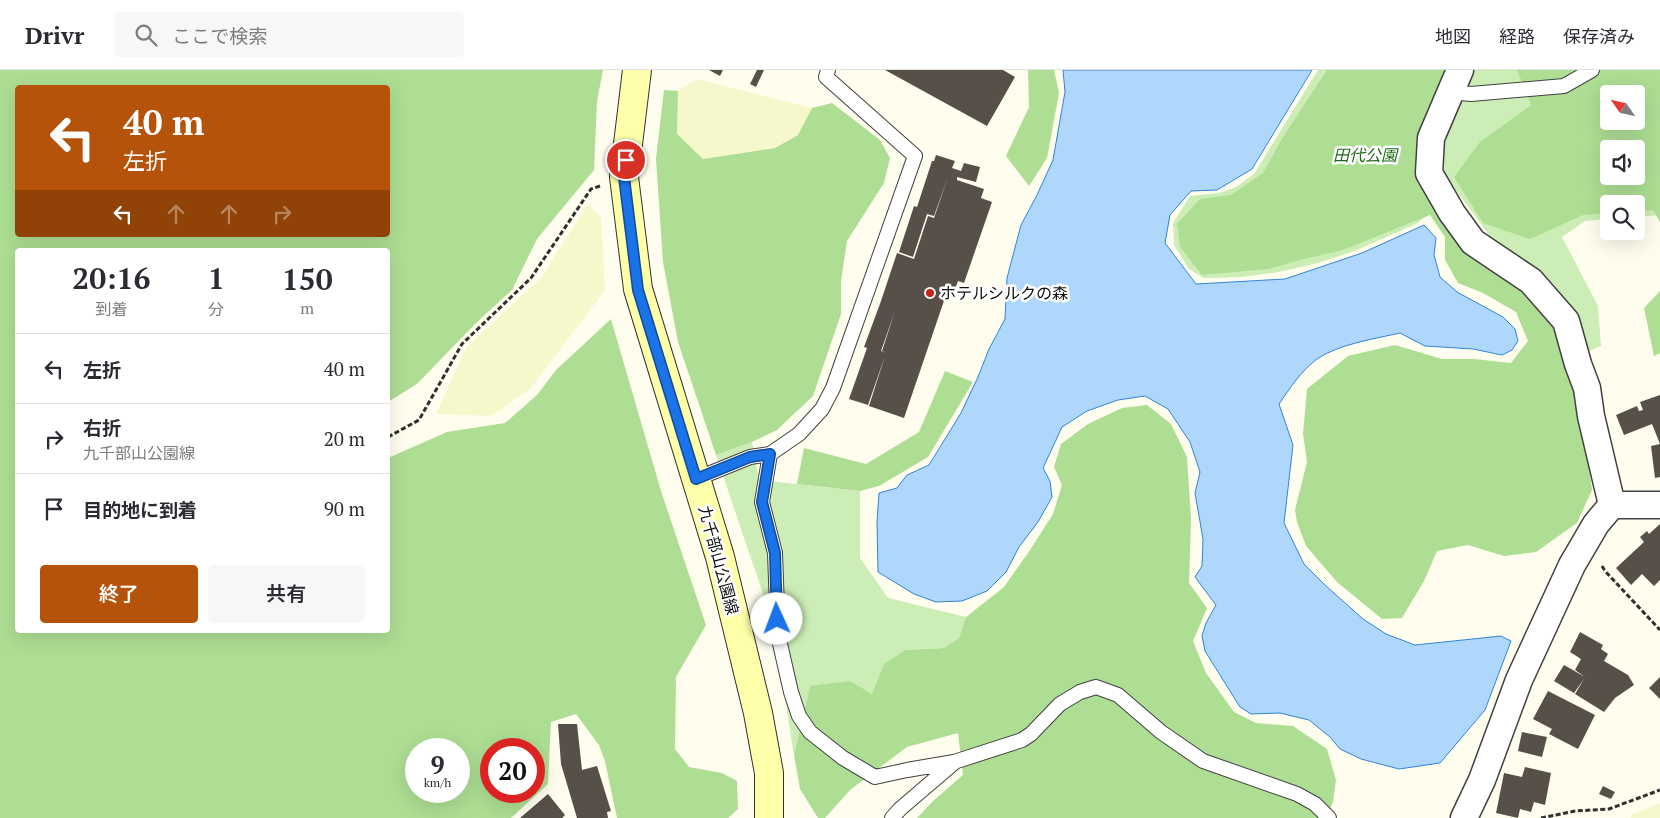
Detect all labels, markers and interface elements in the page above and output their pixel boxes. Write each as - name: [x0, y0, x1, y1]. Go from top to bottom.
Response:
- search box: [114, 12, 464, 57]
- text: Drivr: [25, 19, 84, 51]
- icon: search: [132, 21, 160, 49]
- text: ここで検索: [172, 23, 267, 48]
- text: 地図: [1435, 24, 1471, 48]
- text: 経路: [1499, 24, 1535, 48]
- text: 保存済み: [1563, 24, 1635, 48]
- north arrow: [1600, 85, 1645, 130]
- map controls: [1600, 85, 1645, 240]
- text: 40 m: [123, 99, 204, 145]
- icon: left: [40, 105, 105, 170]
- pin: [605, 139, 647, 181]
- button: sound: [1600, 140, 1645, 185]
- park label: 田代公園: [1333, 144, 1399, 166]
- text: 左折: [123, 146, 167, 175]
- icon: arrive: [612, 146, 640, 174]
- button: search: [1600, 195, 1645, 240]
- icon: left: [109, 200, 137, 228]
- icon: ahead: [162, 200, 190, 228]
- icon: ahead: [215, 200, 243, 228]
- icon: right: [268, 200, 296, 228]
- text: 20:16: [72, 258, 150, 298]
- text: 1: [208, 258, 225, 298]
- text: 150: [282, 259, 333, 299]
- place label: ホテルシルクの森: [940, 282, 1068, 304]
- marker: ホテルシルクの森: [924, 287, 936, 299]
- text: m: [300, 297, 314, 319]
- text: 到着: [95, 298, 127, 320]
- text: 分: [208, 298, 224, 320]
- icon: left: [40, 355, 68, 383]
- text: 40 m: [324, 356, 365, 381]
- text: 左折: [83, 357, 121, 382]
- text: 右折: [83, 415, 121, 440]
- icon: right: [40, 425, 68, 453]
- text: 20 m: [324, 426, 365, 451]
- text: 九千部山公園線: [83, 442, 195, 464]
- icon: arrive: [40, 495, 68, 523]
- text: 90 m: [324, 496, 365, 521]
- text: 目的地に到着: [83, 497, 197, 522]
- street label: 九千部山公園線: [694, 503, 744, 617]
- button: 終了: [40, 565, 198, 623]
- button: 共有: [208, 565, 365, 623]
- position arrow: [750, 592, 802, 644]
- speed limit sign: 20: [480, 738, 545, 803]
- text: 9: [430, 748, 445, 781]
- text: km/h: [424, 775, 451, 790]

